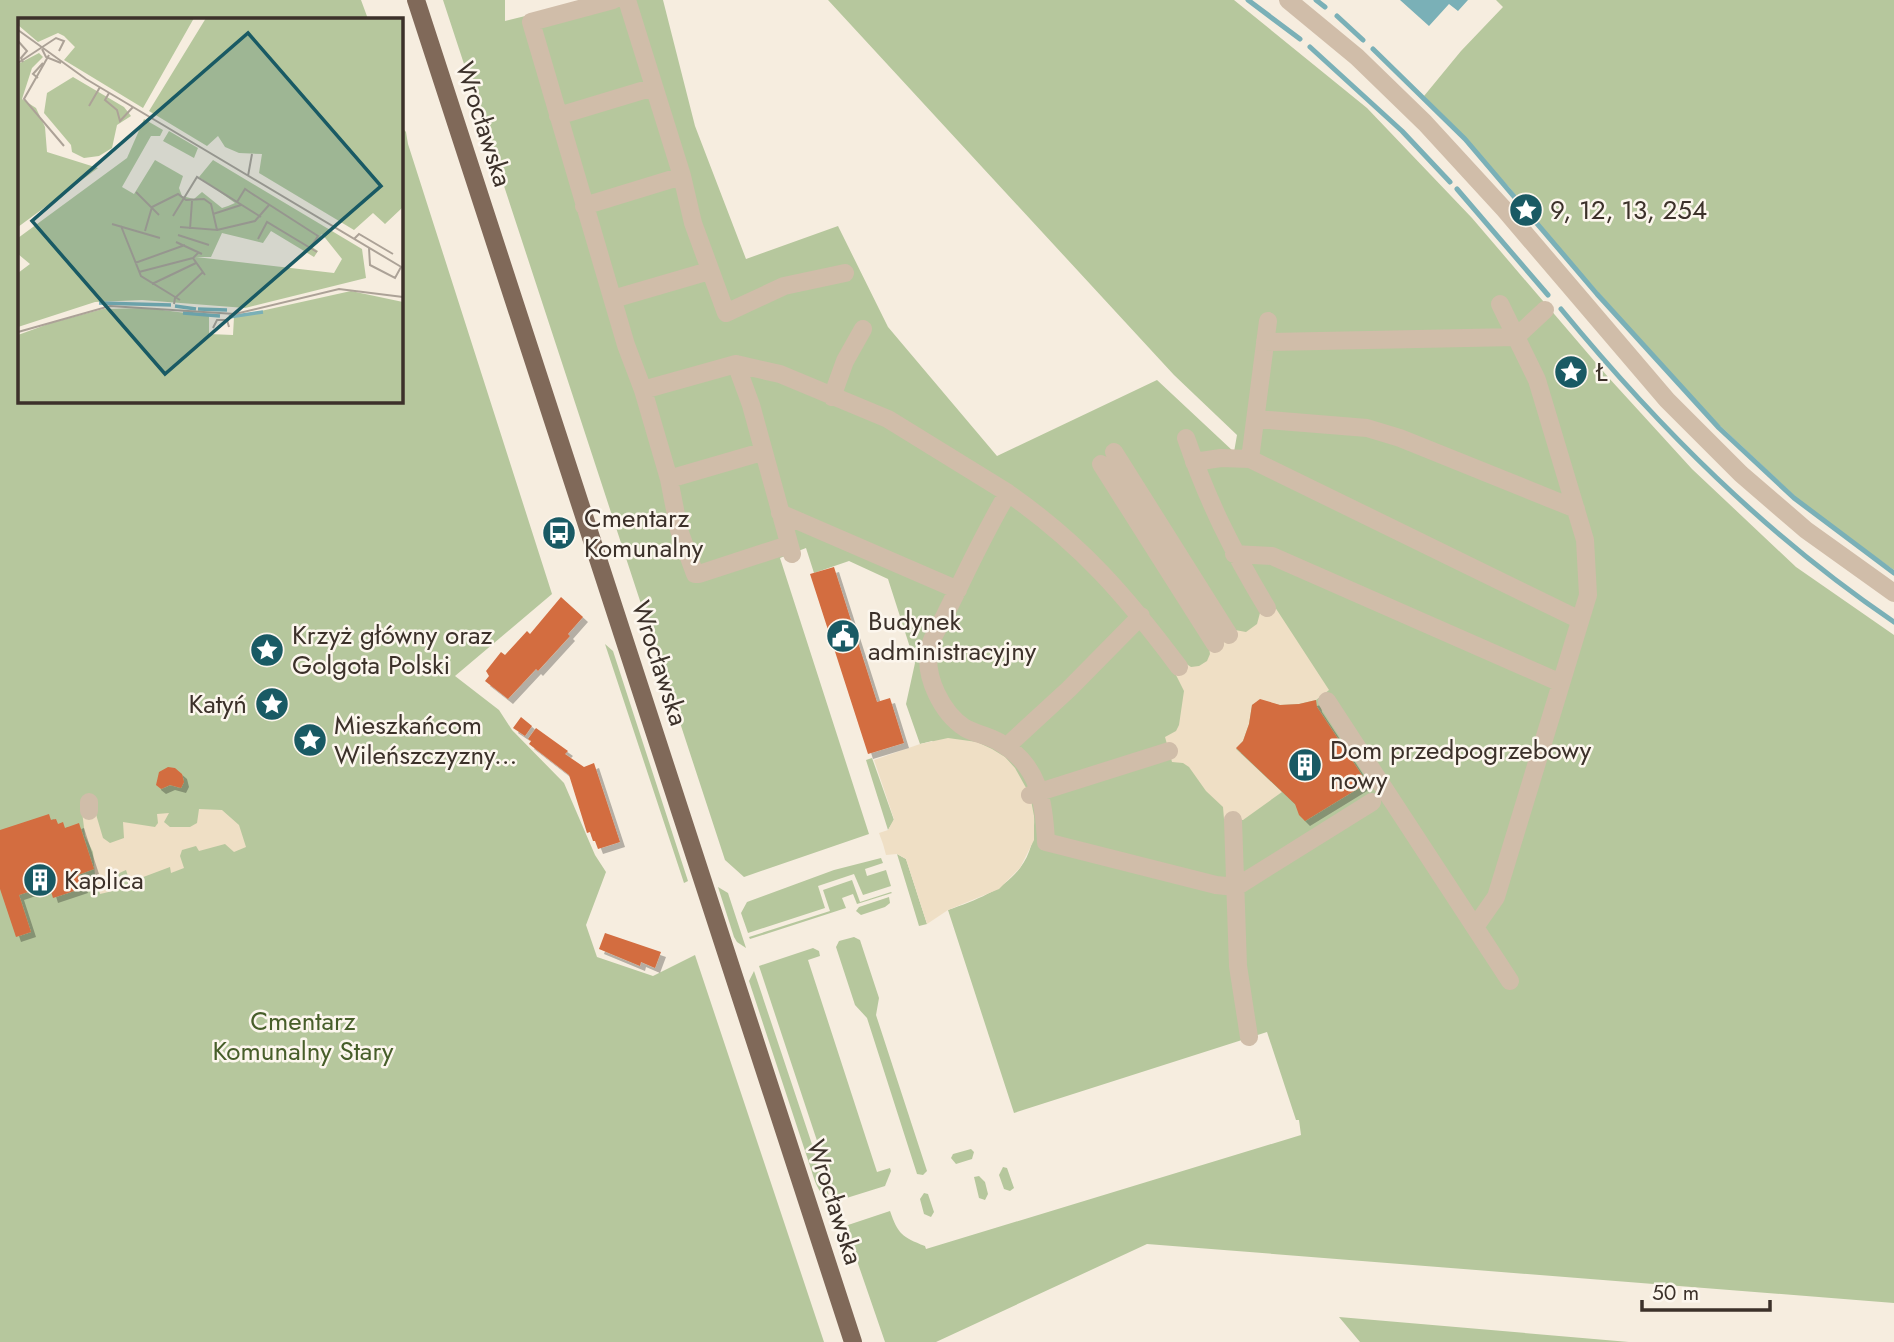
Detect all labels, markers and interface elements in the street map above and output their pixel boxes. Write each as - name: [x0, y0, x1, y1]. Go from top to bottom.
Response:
- inset map: [18, 18, 402, 402]
- street label: Wrocławska: [446, 57, 522, 191]
- place icon: 9, 12, 13, 254: [1507, 191, 1545, 229]
- place label: 9, 12, 13, 254: [1550, 191, 1707, 229]
- place icon: Ł: [1552, 353, 1590, 391]
- place label: Ł: [1595, 353, 1608, 391]
- place label: Cmentarz Komunalny: [584, 499, 704, 567]
- bus stop icon: Cmentarz Komunalny: [540, 514, 578, 552]
- street label: Wrocławska: [622, 596, 698, 730]
- place label: Budynek administracyjny: [868, 602, 1037, 670]
- place label: Krzyż główny oraz Golgota Polski: [292, 616, 493, 684]
- public building icon: Budynek administracyjny: [824, 617, 862, 655]
- place icon: Krzyż główny oraz Golgota Polski: [248, 631, 286, 669]
- place label: Katyń: [188, 685, 247, 723]
- place icon: Katyń: [253, 685, 291, 723]
- place label: Mieszkańcom Wileńszczyzny...: [334, 706, 517, 774]
- place icon: Mieszkańcom Wileńszczyzny...: [291, 721, 329, 759]
- place label: Dom przedpogrzebowy nowy: [1330, 731, 1592, 799]
- building icon: Dom przedpogrzebowy nowy: [1286, 746, 1324, 784]
- building icon: Kaplica: [21, 861, 59, 899]
- place label: Kaplica: [64, 861, 144, 899]
- park label: Cmentarz Komunalny Stary: [212, 1002, 394, 1070]
- street label: Wrocławska: [797, 1135, 873, 1269]
- scale bar: [1642, 1268, 1770, 1312]
- text: 50 m: [1652, 1278, 1699, 1308]

